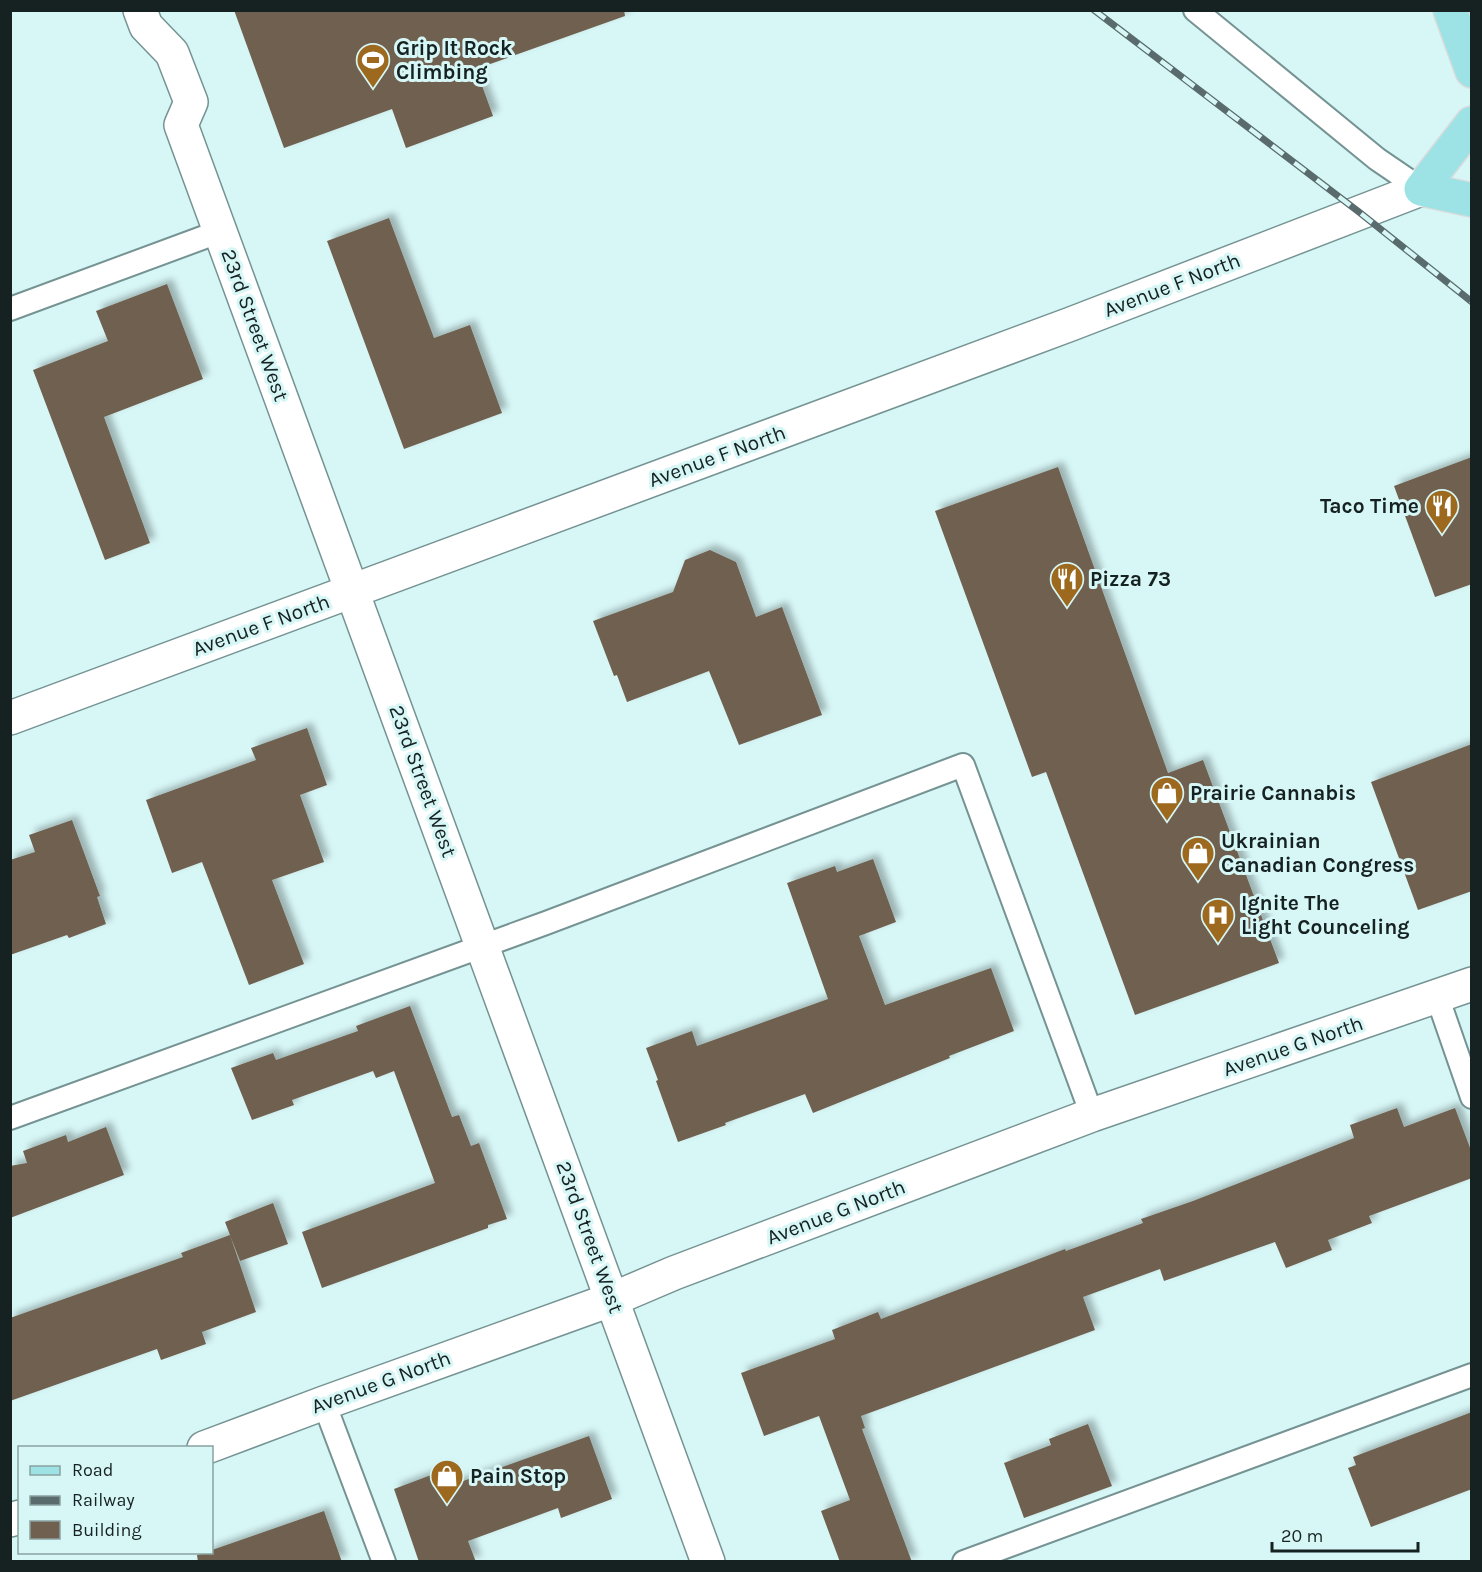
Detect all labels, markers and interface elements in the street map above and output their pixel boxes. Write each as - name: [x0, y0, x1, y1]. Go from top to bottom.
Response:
- place label: Grip It Rock Climbing: [396, 36, 513, 84]
- sports icon: Grip It Rock Climbing: [355, 42, 391, 89]
- street label: 23rd Street West: [216, 246, 294, 404]
- street label: Avenue F North: [1100, 248, 1244, 322]
- street label: Avenue F North: [645, 420, 789, 492]
- restaurant icon: Taco Time: [1424, 488, 1460, 535]
- place label: Taco Time: [1320, 494, 1419, 518]
- restaurant icon: Pizza 73: [1049, 561, 1085, 608]
- place label: Pizza 73: [1090, 567, 1171, 591]
- street label: Avenue F North: [189, 589, 333, 661]
- street label: 23rd Street West: [384, 702, 462, 860]
- shop icon: Prairie Cannabis: [1149, 775, 1185, 822]
- place label: Prairie Cannabis: [1190, 781, 1356, 805]
- place label: Ukrainian Canadian Congress: [1221, 829, 1414, 877]
- shop icon: Ukrainian Canadian Congress: [1180, 835, 1216, 882]
- place label: Ignite The Light Counceling: [1241, 891, 1409, 939]
- hospital icon: Ignite The Light Counceling: [1200, 897, 1236, 944]
- street label: Avenue G North: [1220, 1011, 1366, 1081]
- street label: 23rd Street West: [551, 1158, 629, 1316]
- street label: Avenue G North: [763, 1175, 909, 1249]
- street label: Avenue G North: [308, 1346, 454, 1418]
- legend: [18, 1446, 213, 1554]
- shop icon: Pain Stop: [429, 1458, 465, 1505]
- text: Road: [72, 1459, 113, 1481]
- place label: Pain Stop: [470, 1464, 566, 1488]
- text: Railway: [72, 1489, 135, 1511]
- scale bar: [1272, 1515, 1418, 1553]
- text: Building: [72, 1519, 142, 1541]
- text: 20 m: [1281, 1525, 1323, 1547]

